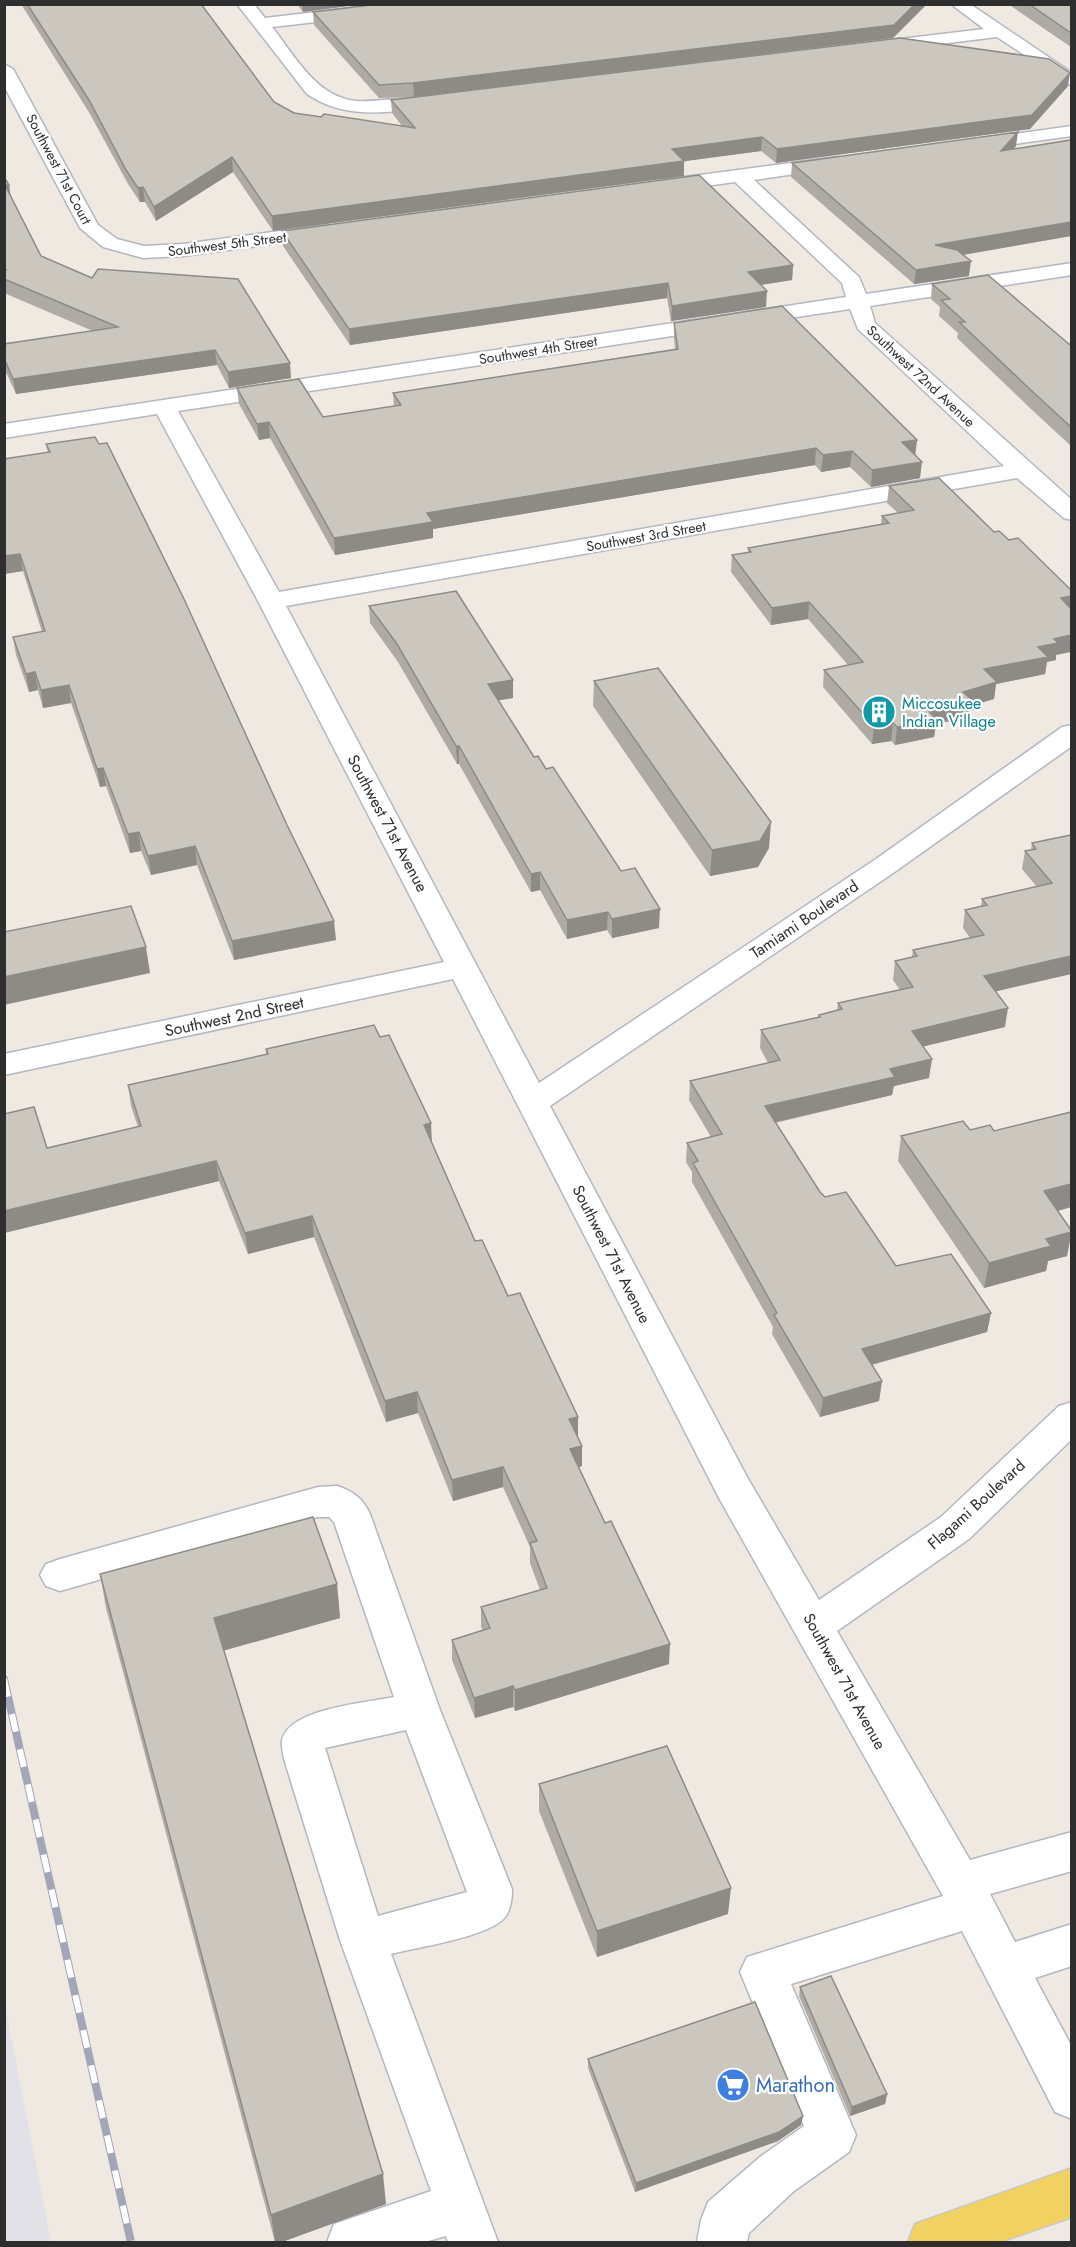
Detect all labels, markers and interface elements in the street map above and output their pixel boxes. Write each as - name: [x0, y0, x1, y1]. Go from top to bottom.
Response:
- street label: Southwest 71st Court: [21, 110, 97, 228]
- street label: Southwest 5th Street: [167, 227, 288, 261]
- street label: Southwest 72nd Avenue: [862, 320, 980, 432]
- street label: Southwest 4th Street: [477, 331, 599, 369]
- street label: Southwest 3rd Street: [585, 516, 708, 556]
- place label: Miccosukee Indian Village: [902, 692, 996, 733]
- building icon: Miccosukee Indian Village: [861, 694, 897, 730]
- street label: Southwest 71st Avenue: [342, 750, 434, 896]
- street label: Tamiami Boulevard: [745, 875, 863, 964]
- street label: Southwest 2nd Street: [162, 990, 306, 1042]
- street label: Southwest 71st Avenue: [567, 1181, 656, 1327]
- street label: Flagami Boulevard: [922, 1454, 1030, 1555]
- street label: Southwest 71st Avenue: [798, 1609, 892, 1754]
- supermarket icon: Marathon: [715, 2067, 751, 2103]
- place label: Marathon: [756, 2071, 835, 2100]

